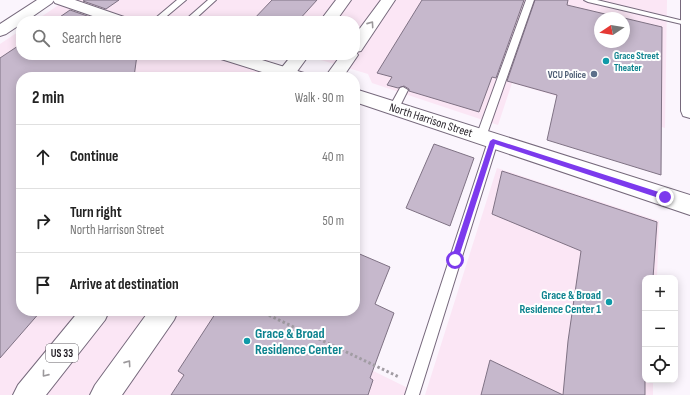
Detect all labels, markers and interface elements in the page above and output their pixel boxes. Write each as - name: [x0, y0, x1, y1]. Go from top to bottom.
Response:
- north arrow: [594, 12, 630, 48]
- search box: [16, 16, 360, 60]
- one-way arrow: [366, 21, 373, 28]
- icon: search: [30, 27, 52, 49]
- text: Search here: [62, 29, 122, 48]
- place label: Grace Street Theater: [614, 50, 660, 74]
- marker: Grace Street Theater: [601, 56, 611, 66]
- place label: VCU Police: [548, 69, 586, 81]
- marker: VCU Police: [589, 69, 599, 79]
- text: 2 min: [32, 88, 64, 108]
- text: Walk · 90 m: [295, 90, 344, 106]
- street label: North Harrison Street: [387, 100, 475, 141]
- icon: ahead: [32, 146, 54, 168]
- text: Continue: [70, 147, 119, 166]
- text: 40 m: [322, 149, 344, 165]
- route end: [656, 188, 674, 206]
- text: Turn right: [70, 203, 122, 222]
- icon: right: [32, 210, 54, 232]
- text: 50 m: [323, 213, 344, 229]
- text: North Harrison Street: [70, 222, 164, 238]
- route start: [446, 251, 464, 269]
- icon: arrive: [32, 274, 54, 296]
- text: Arrive at destination: [70, 275, 179, 294]
- map controls: [642, 275, 678, 383]
- button: +: [642, 275, 678, 311]
- place label: Grace & Broad Residence Center 1: [519, 288, 601, 317]
- marker: Grace & Broad Residence Center 1: [604, 297, 614, 307]
- button: −: [642, 311, 678, 347]
- place label: Grace & Broad Residence Center: [255, 325, 343, 358]
- marker: Grace & Broad Residence Center: [242, 336, 252, 346]
- road number: US 33: [46, 344, 78, 362]
- button: locate: [642, 347, 678, 383]
- one-way arrow: [123, 361, 130, 368]
- one-way arrow: [43, 370, 50, 377]

